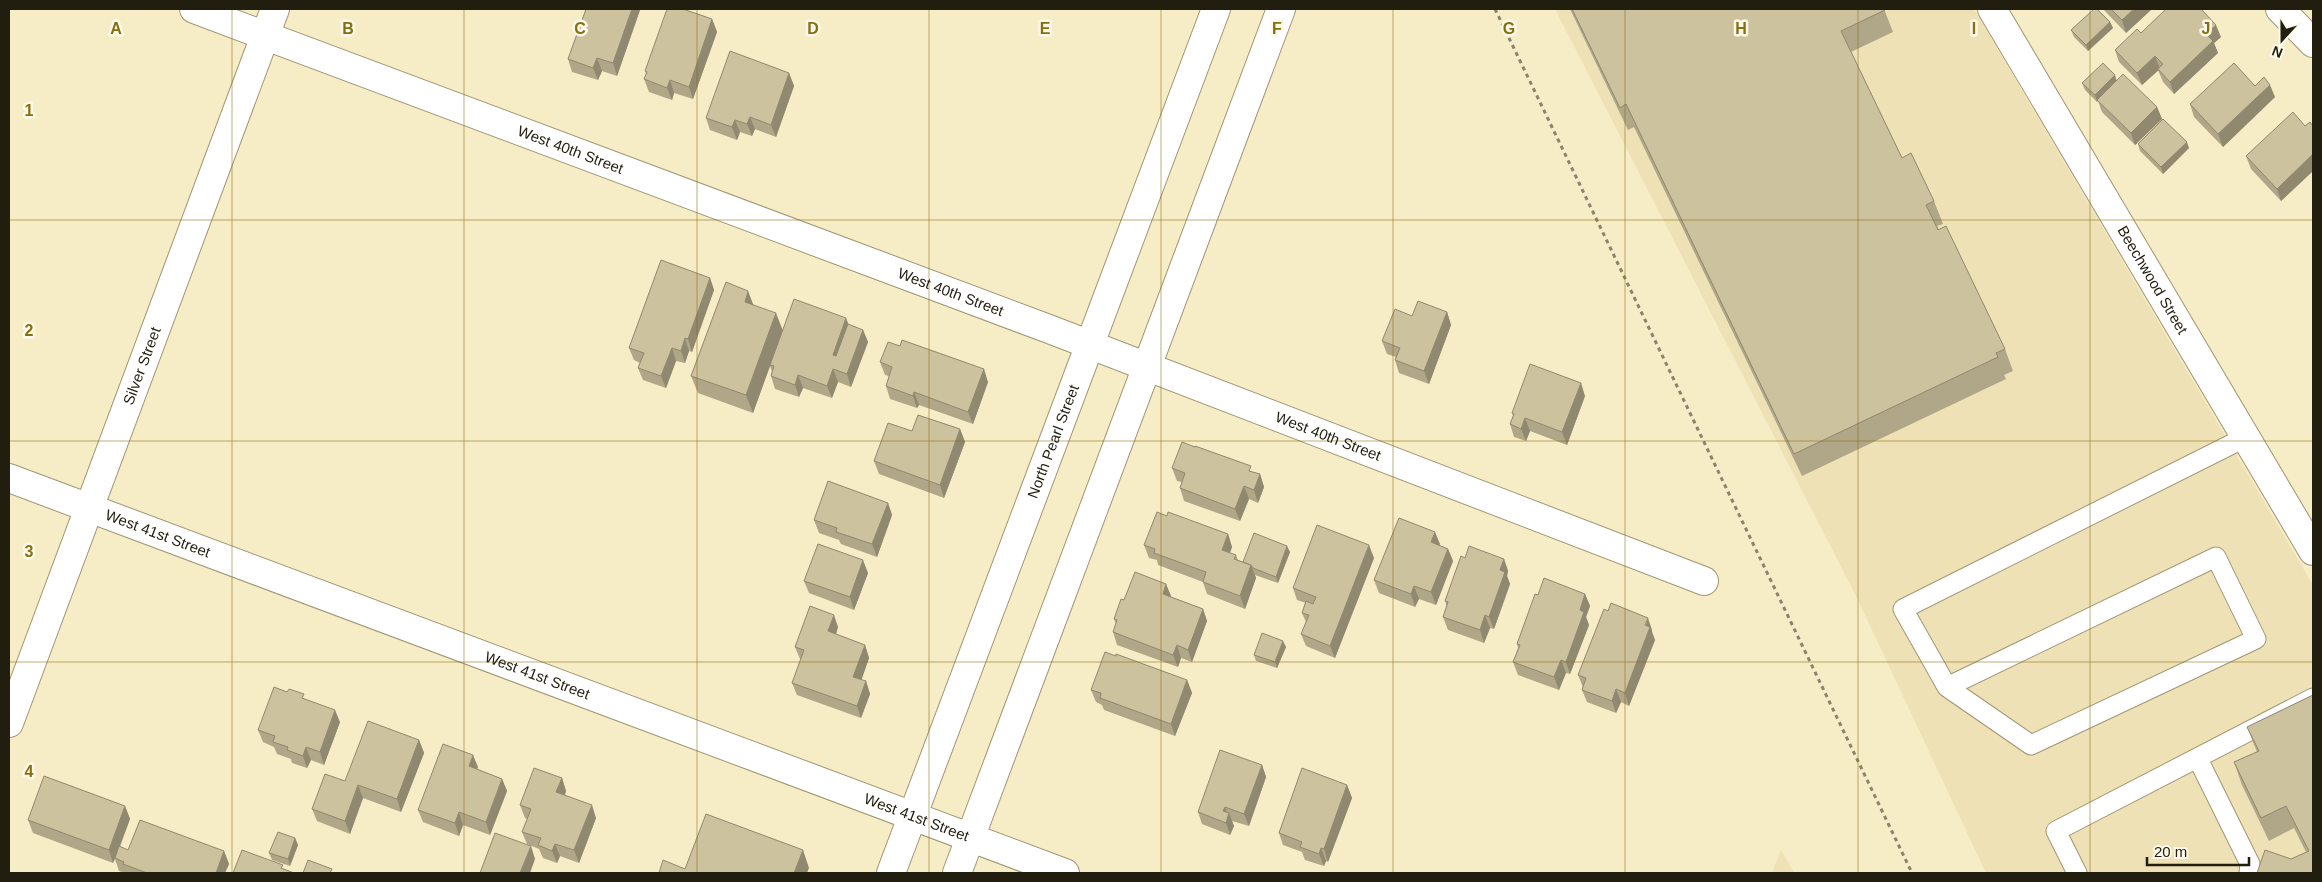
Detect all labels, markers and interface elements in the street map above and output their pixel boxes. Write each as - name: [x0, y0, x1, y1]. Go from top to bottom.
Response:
- north arrow: [2257, 15, 2307, 65]
- text: A: [110, 20, 122, 37]
- text: B: [342, 20, 354, 37]
- text: C: [574, 20, 586, 37]
- text: D: [807, 20, 819, 37]
- text: E: [1040, 20, 1051, 37]
- text: F: [1272, 20, 1282, 37]
- text: G: [1503, 20, 1515, 37]
- text: H: [1735, 20, 1747, 37]
- text: I: [1972, 20, 1976, 37]
- text: J: [2202, 20, 2210, 37]
- text: N: [2270, 43, 2285, 61]
- text: 1: [25, 102, 34, 119]
- street label: West 40th Street: [515, 122, 627, 177]
- street label: Beechwood Street: [2114, 223, 2192, 338]
- street label: West 40th Street: [896, 264, 1007, 320]
- text: 2: [25, 322, 34, 339]
- street label: Silver Street: [119, 324, 164, 407]
- street label: North Pearl Street: [1024, 381, 1082, 501]
- street label: West 40th Street: [1273, 408, 1384, 464]
- street label: West 41st Street: [103, 506, 214, 561]
- text: 3: [25, 543, 34, 560]
- street label: West 41st Street: [483, 648, 593, 703]
- text: 4: [25, 763, 34, 780]
- street label: West 41st Street: [862, 790, 972, 845]
- scale bar: [2147, 834, 2250, 866]
- text: 20 m: [2154, 843, 2187, 860]

